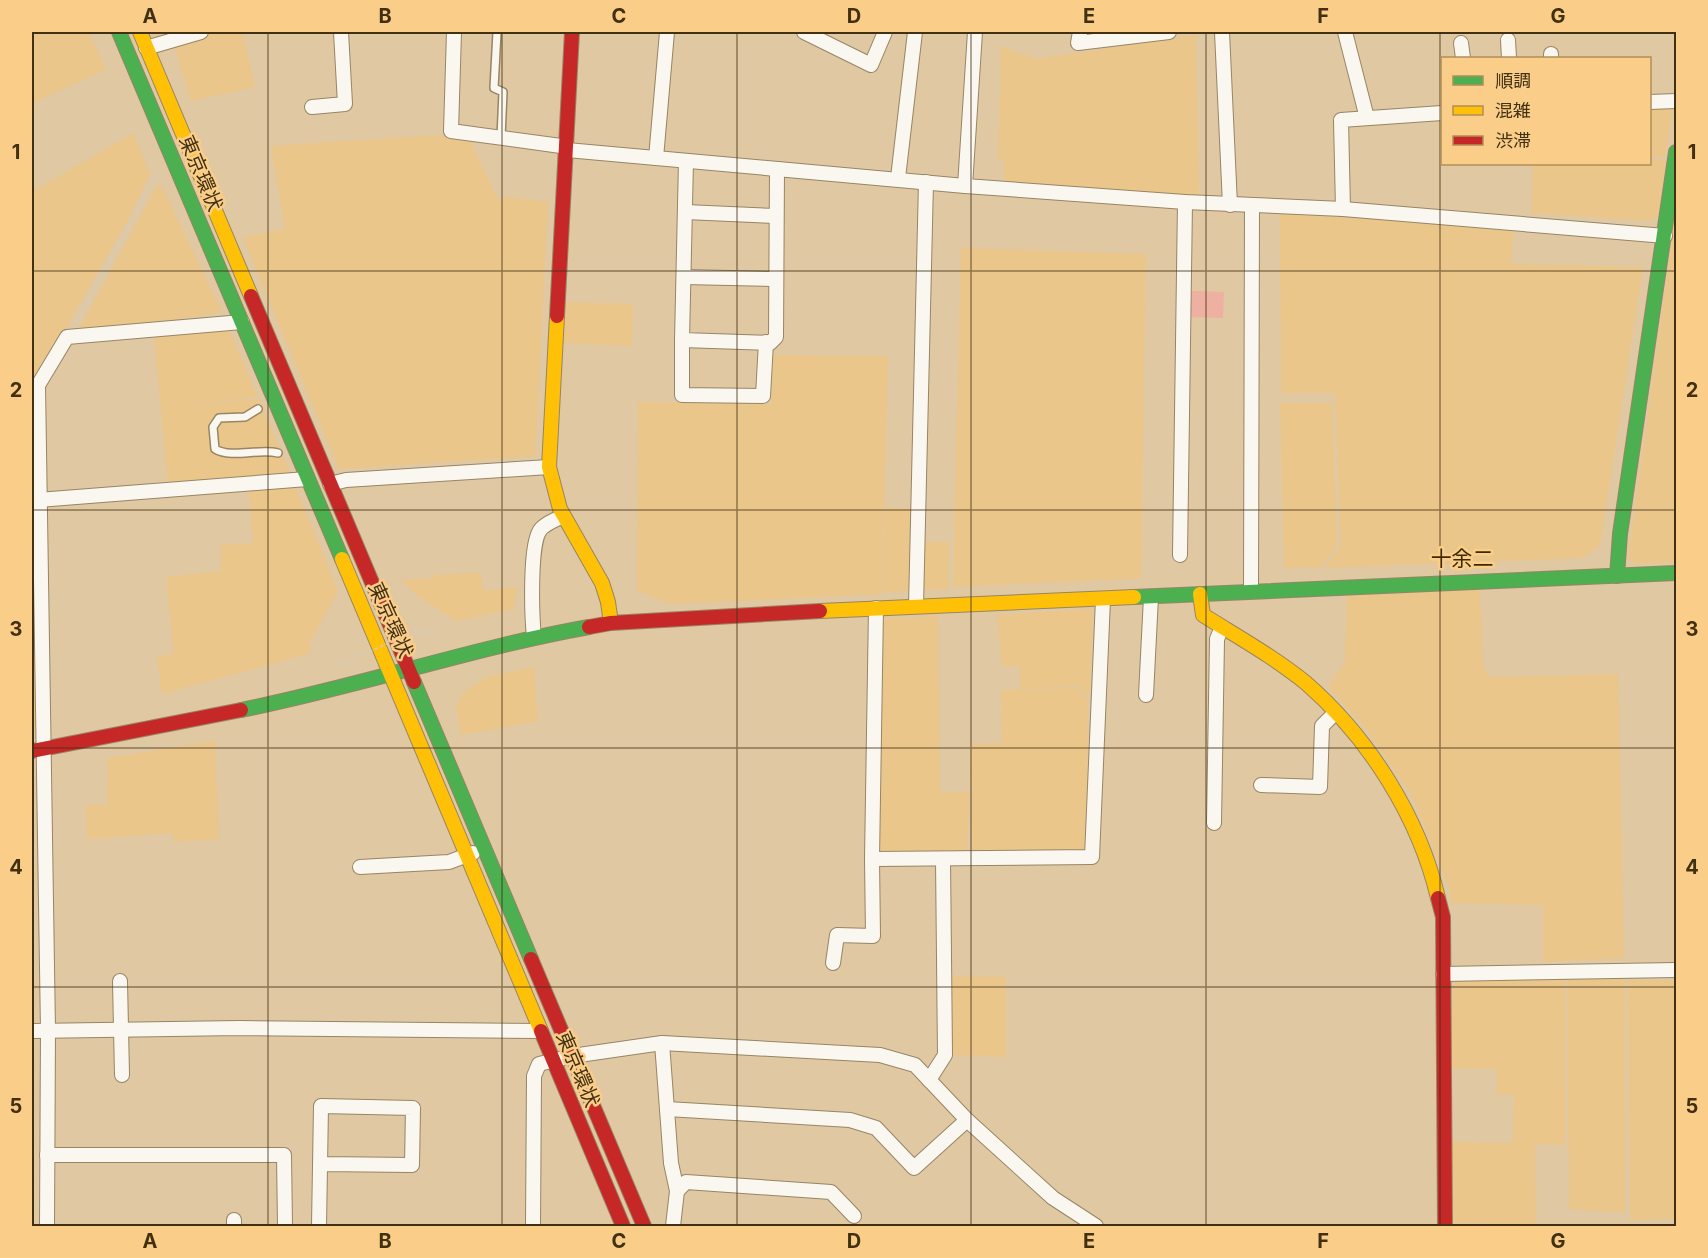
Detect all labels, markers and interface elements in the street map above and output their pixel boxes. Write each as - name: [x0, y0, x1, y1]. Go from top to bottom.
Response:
- text: A: [143, 4, 158, 28]
- text: B: [378, 4, 392, 28]
- text: C: [612, 4, 626, 28]
- text: D: [847, 4, 861, 28]
- text: E: [1083, 4, 1095, 28]
- text: F: [1317, 4, 1329, 28]
- text: G: [1550, 4, 1566, 28]
- legend: [1441, 57, 1651, 165]
- text: 順調: [1495, 70, 1531, 91]
- text: 混雑: [1495, 100, 1531, 121]
- text: 渋滞: [1495, 130, 1531, 151]
- street label: 東京環状: [174, 131, 228, 215]
- text: 1: [12, 140, 20, 164]
- text: 1: [1688, 140, 1696, 164]
- text: 2: [10, 378, 22, 402]
- text: 2: [1686, 378, 1698, 402]
- district label: 十余二: [1431, 546, 1494, 571]
- street label: 東京環状: [364, 579, 418, 661]
- text: 3: [10, 617, 22, 641]
- text: 3: [1686, 617, 1698, 641]
- text: 4: [9, 855, 23, 879]
- text: 4: [1685, 855, 1699, 879]
- street label: 東京環状: [551, 1027, 605, 1111]
- text: 5: [10, 1094, 22, 1118]
- text: 5: [1686, 1094, 1698, 1118]
- text: A: [143, 1229, 158, 1253]
- text: B: [378, 1229, 392, 1253]
- text: C: [612, 1229, 626, 1253]
- text: D: [847, 1229, 861, 1253]
- text: E: [1083, 1229, 1095, 1253]
- text: F: [1317, 1229, 1329, 1253]
- text: G: [1550, 1229, 1566, 1253]

